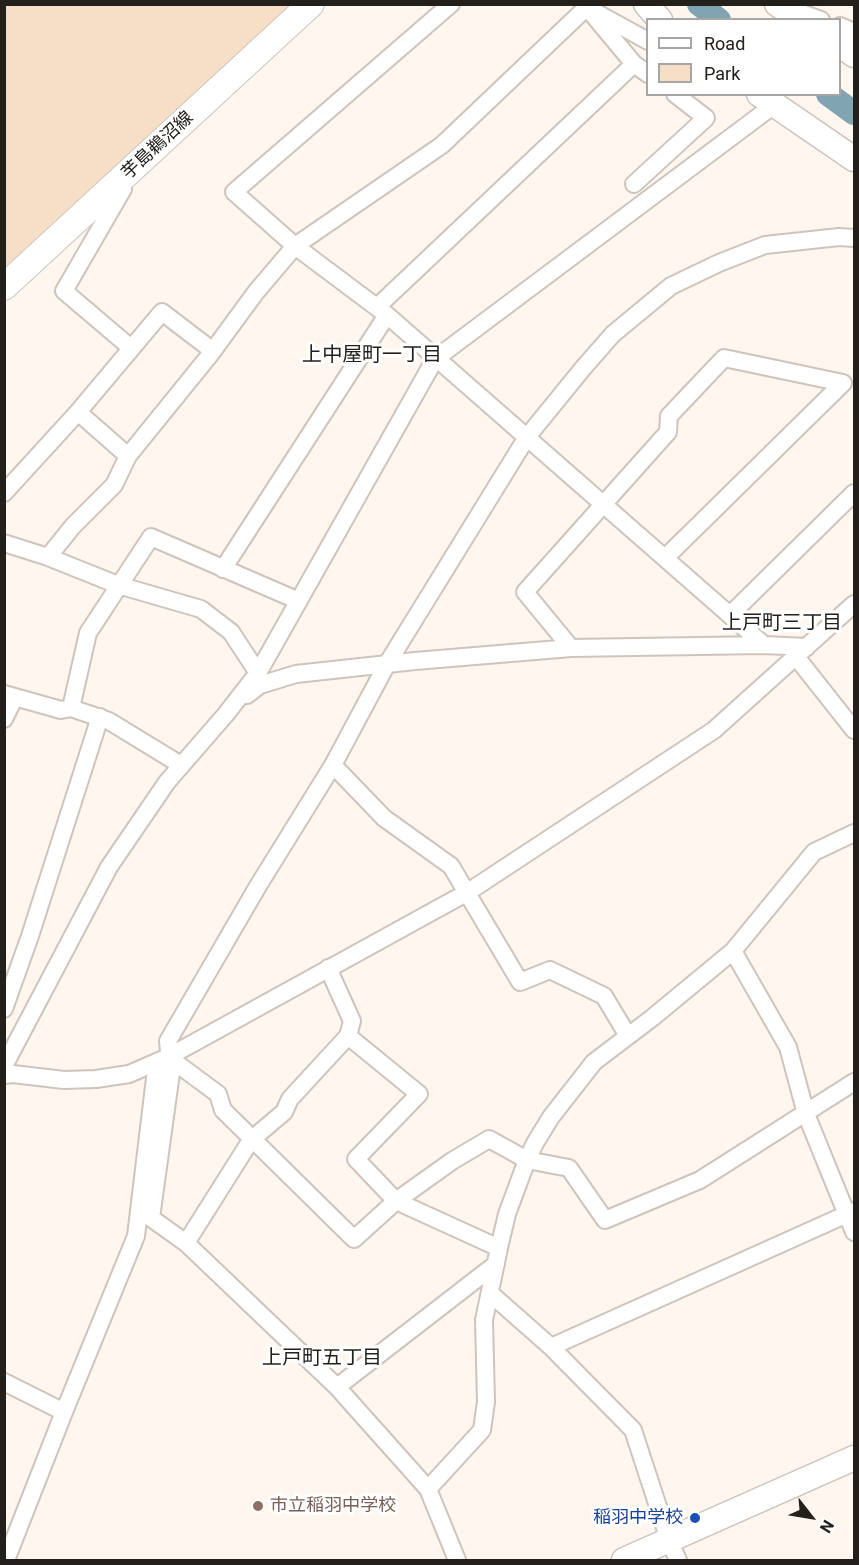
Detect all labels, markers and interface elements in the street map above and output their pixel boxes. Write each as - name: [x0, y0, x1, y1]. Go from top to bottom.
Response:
- legend: [646, 18, 841, 96]
- text: Road: [704, 33, 745, 54]
- text: Park: [704, 63, 740, 84]
- street label: 芋島鵜沼線: [118, 107, 198, 185]
- district label: 上中屋町一丁目: [302, 344, 442, 368]
- district label: 上戸町三丁目: [722, 612, 842, 636]
- district label: 上戸町五丁目: [262, 1347, 382, 1371]
- north arrow: [781, 1487, 841, 1547]
- place label: 市立稲羽中学校: [270, 1495, 396, 1517]
- marker: 市立稲羽中学校: [251, 1499, 265, 1513]
- place label: 稲羽中学校: [593, 1507, 683, 1529]
- marker: 稲羽中学校: [688, 1511, 702, 1525]
- text: N: [816, 1517, 838, 1536]

